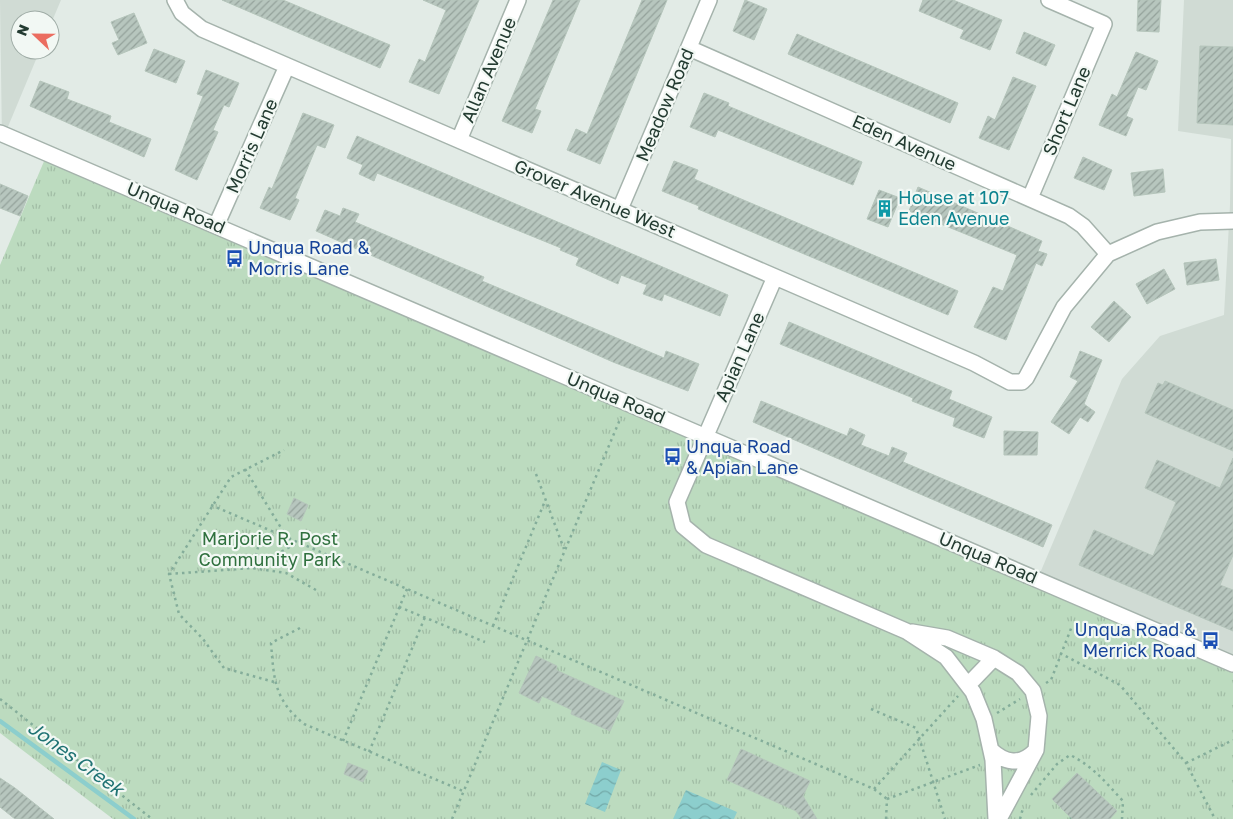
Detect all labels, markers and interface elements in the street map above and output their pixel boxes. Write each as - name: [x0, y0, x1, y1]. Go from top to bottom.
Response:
- north arrow: [10, 10, 60, 60]
- street label: Allan Avenue: [456, 14, 520, 126]
- text: N: [13, 22, 32, 38]
- street label: Meadow Road: [630, 45, 698, 165]
- street label: Short Lane: [1037, 63, 1095, 158]
- street label: Morris Lane: [220, 95, 282, 196]
- street label: Eden Avenue: [849, 109, 960, 175]
- street label: Grover Avenue West: [511, 154, 680, 242]
- street label: Unqua Road: [124, 176, 229, 238]
- place label: House at 107 Eden Avenue: [898, 186, 1009, 229]
- building icon: House at 107 Eden Avenue: [874, 198, 894, 218]
- place label: Unqua Road & Morris Lane: [248, 236, 370, 279]
- bus stop icon: Unqua Road & Morris Lane: [224, 248, 244, 268]
- street label: Apian Lane: [710, 308, 769, 405]
- street label: Unqua Road: [564, 366, 669, 428]
- place label: Unqua Road & Apian Lane: [686, 435, 798, 478]
- bus stop icon: Unqua Road & Apian Lane: [662, 447, 682, 467]
- street label: Unqua Road: [936, 526, 1041, 588]
- park label: Marjorie R. Post Community Park: [199, 527, 341, 570]
- place label: Unqua Road & Merrick Road: [1075, 618, 1196, 661]
- bus stop icon: Unqua Road & Merrick Road: [1200, 630, 1220, 650]
- water label: Jones Creek: [24, 715, 130, 801]

